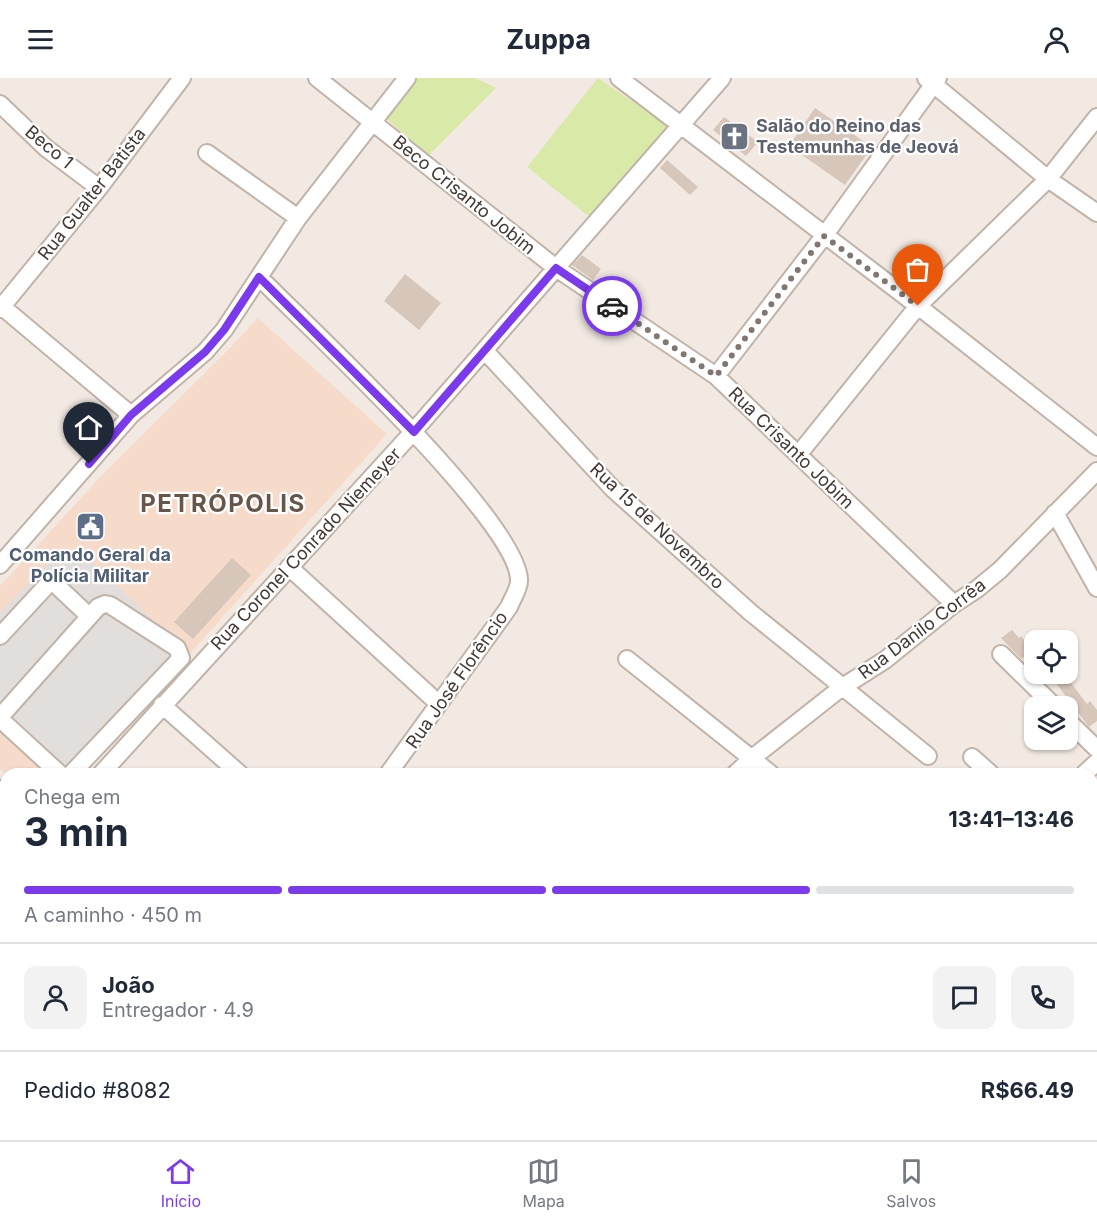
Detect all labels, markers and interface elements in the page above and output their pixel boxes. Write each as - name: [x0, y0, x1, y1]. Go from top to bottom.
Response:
- icon: menu: [24, 23, 57, 56]
- text: Zuppa: [506, 23, 591, 56]
- icon: person: [1040, 23, 1073, 56]
- place label: Salão do Reino das Testemunhas de Jeová: [756, 115, 959, 157]
- church icon: Salão do Reino das Testemunhas de Jeová: [719, 120, 751, 152]
- street label: Beco 1: [21, 121, 77, 173]
- street label: Rua Gualter Batista: [33, 123, 150, 264]
- street label: Beco Crisanto Jobim: [389, 131, 540, 258]
- pin: [892, 244, 943, 306]
- icon: bag: [901, 253, 934, 286]
- courier: [582, 276, 642, 336]
- icon: car: [596, 290, 629, 323]
- street label: Rua Crisanto Jobim: [724, 382, 858, 513]
- pin: [63, 402, 114, 464]
- icon: home: [72, 411, 105, 444]
- street label: Rua Coronel Conrado Niemeyer: [206, 443, 405, 654]
- street label: Rua 15 de Novembro: [586, 458, 729, 593]
- district label: PETRÓPOLIS: [140, 489, 306, 518]
- public building icon: Comando Geral da Polícia Militar: [74, 510, 106, 542]
- place label: Comando Geral da Polícia Militar: [9, 544, 171, 586]
- street label: Rua Danilo Corrêa: [854, 574, 990, 683]
- street label: Rua José Florêncio: [401, 607, 512, 752]
- map controls: [1024, 630, 1078, 750]
- button: locate: [1024, 630, 1078, 684]
- button: layers: [1024, 696, 1078, 750]
- text: Chega em: [24, 785, 120, 809]
- text: 13:41–13:46: [948, 806, 1074, 832]
- text: 3 min: [24, 808, 129, 855]
- text: A caminho · 450 m: [24, 903, 202, 927]
- button: person: [24, 966, 87, 1029]
- button: chat: [933, 966, 996, 1029]
- button: phone: [1011, 966, 1074, 1029]
- text: João: [102, 972, 155, 998]
- text: Entregador · 4.9: [102, 998, 254, 1022]
- text: Pedido #8082: [24, 1077, 171, 1103]
- text: R$66.49: [981, 1077, 1074, 1103]
- tab: Início: [161, 1155, 201, 1211]
- tab: Mapa: [522, 1155, 565, 1211]
- tab: Salvos: [886, 1155, 936, 1211]

